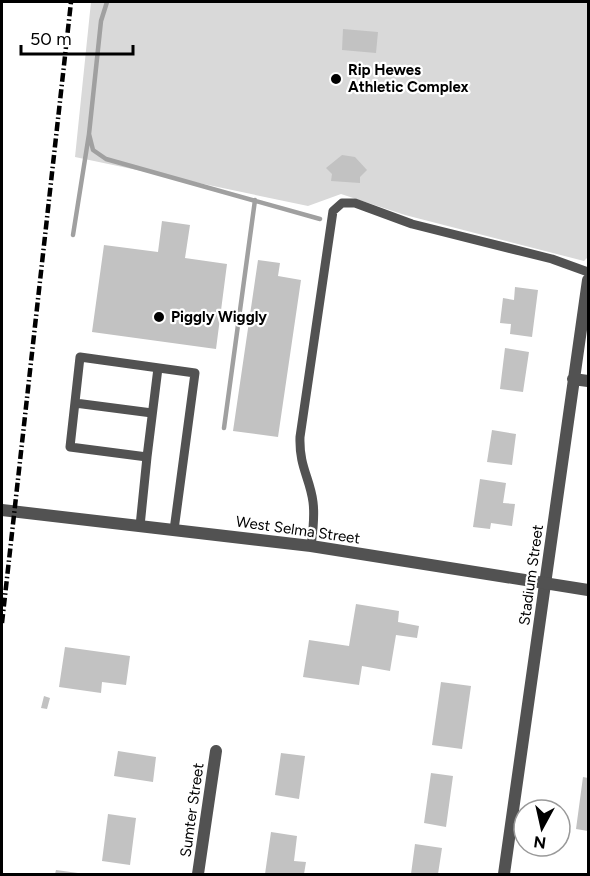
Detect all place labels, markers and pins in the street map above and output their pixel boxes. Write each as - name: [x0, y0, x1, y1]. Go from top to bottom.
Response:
- place label: Rip Hewes Athletic Complex: [348, 61, 468, 96]
- marker: Rip Hewes Athletic Complex: [329, 72, 343, 86]
- place label: Piggly Wiggly: [171, 308, 267, 326]
- marker: Piggly Wiggly: [152, 310, 166, 324]

